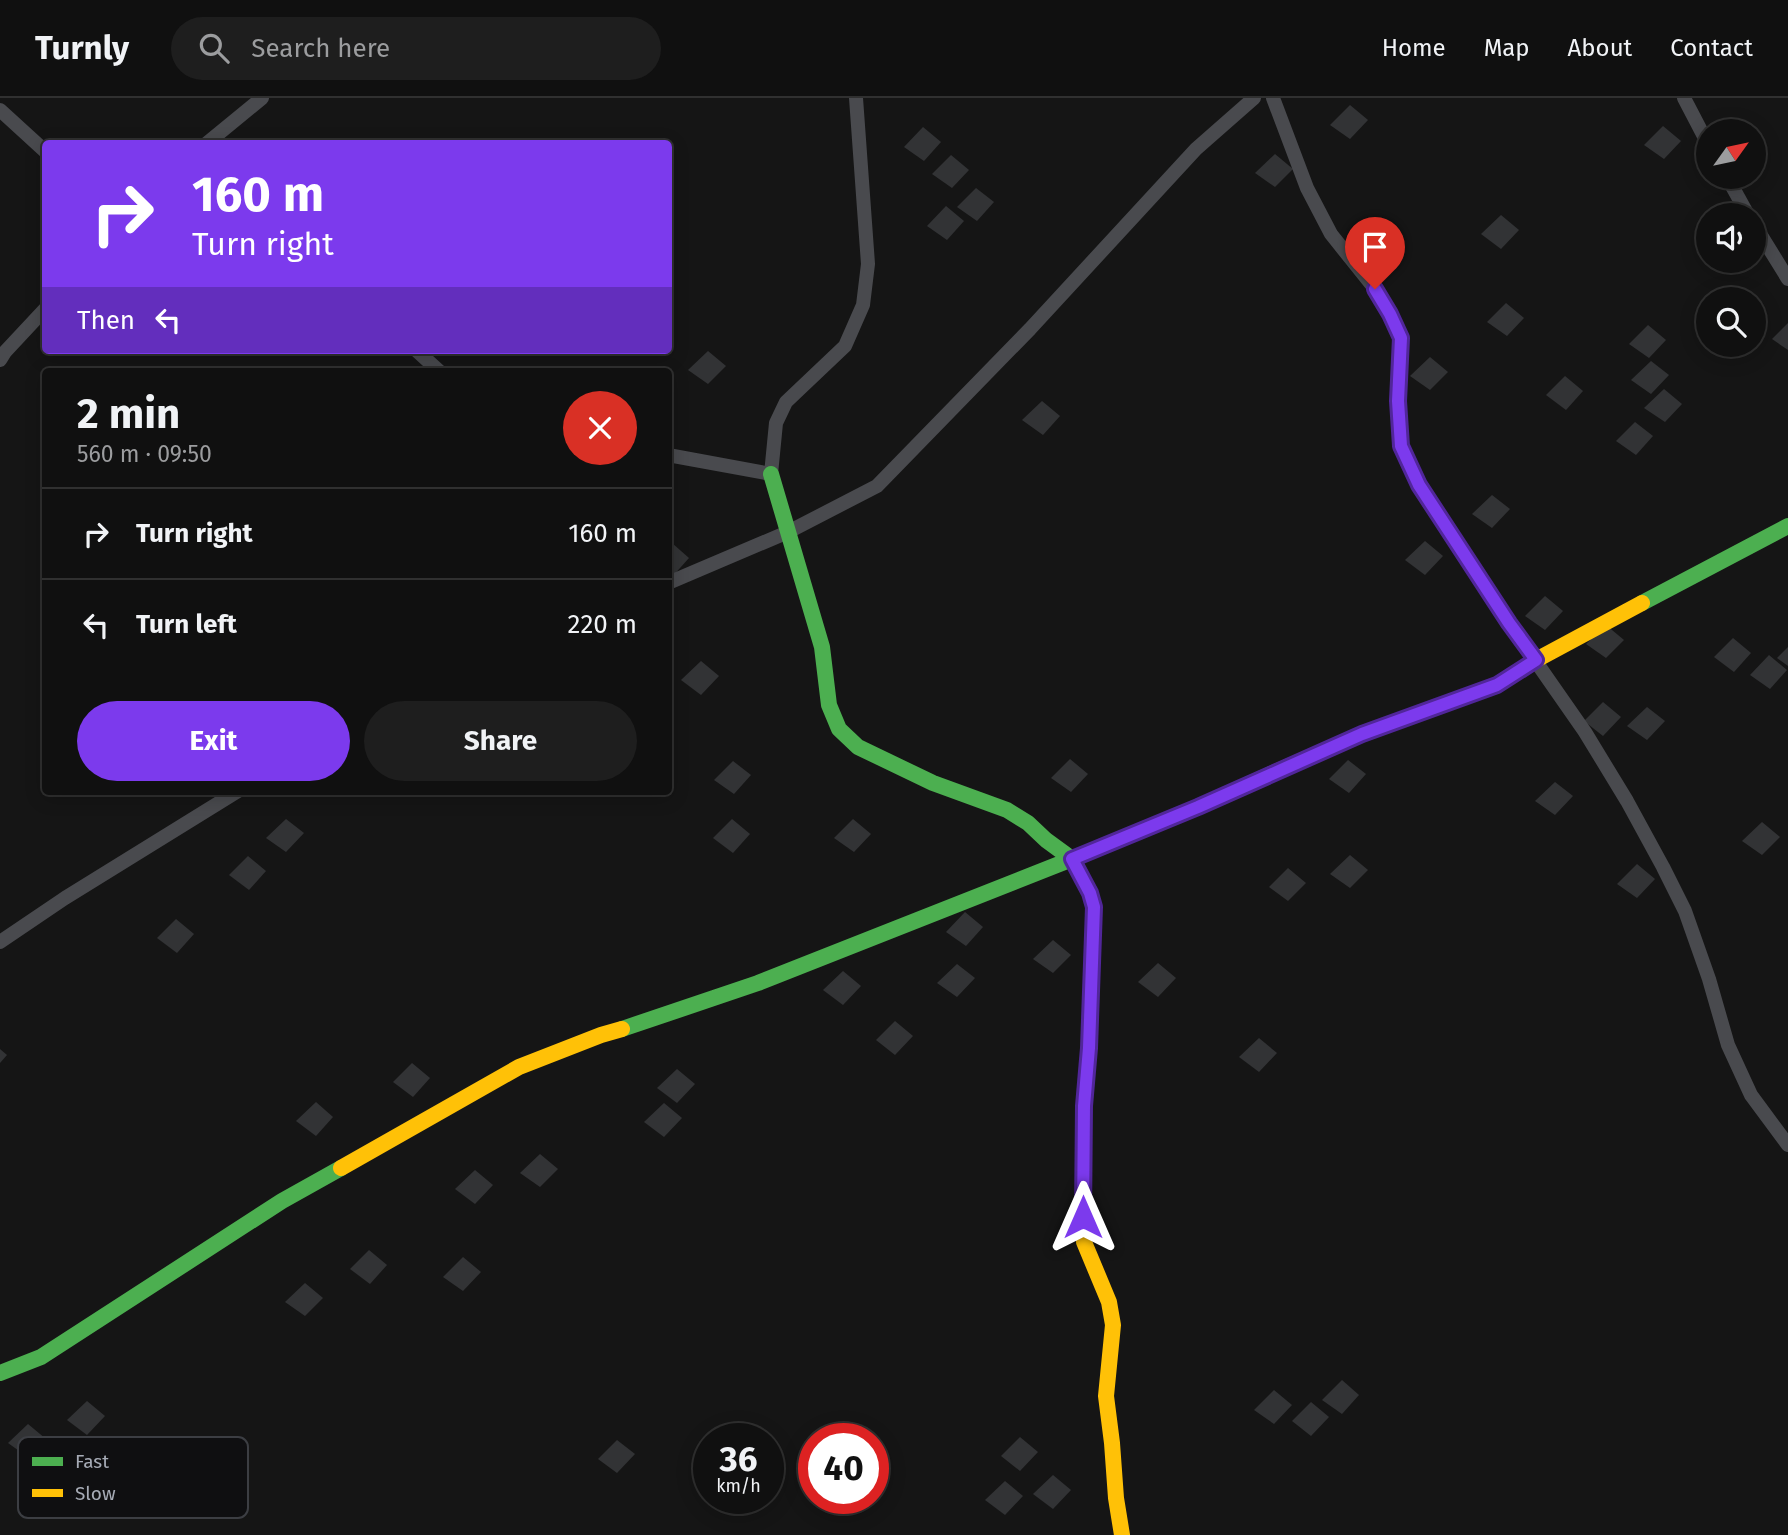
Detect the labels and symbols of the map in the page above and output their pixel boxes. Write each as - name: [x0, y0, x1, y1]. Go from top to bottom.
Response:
- north arrow: [1696, 119, 1766, 189]
- pin: [1345, 217, 1405, 289]
- position arrow: [1046, 1180, 1120, 1254]
- speed limit sign: 40: [798, 1423, 889, 1514]
- legend: [18, 1437, 248, 1518]
- text: Fast: [75, 1450, 109, 1473]
- text: Slow: [75, 1482, 116, 1505]

